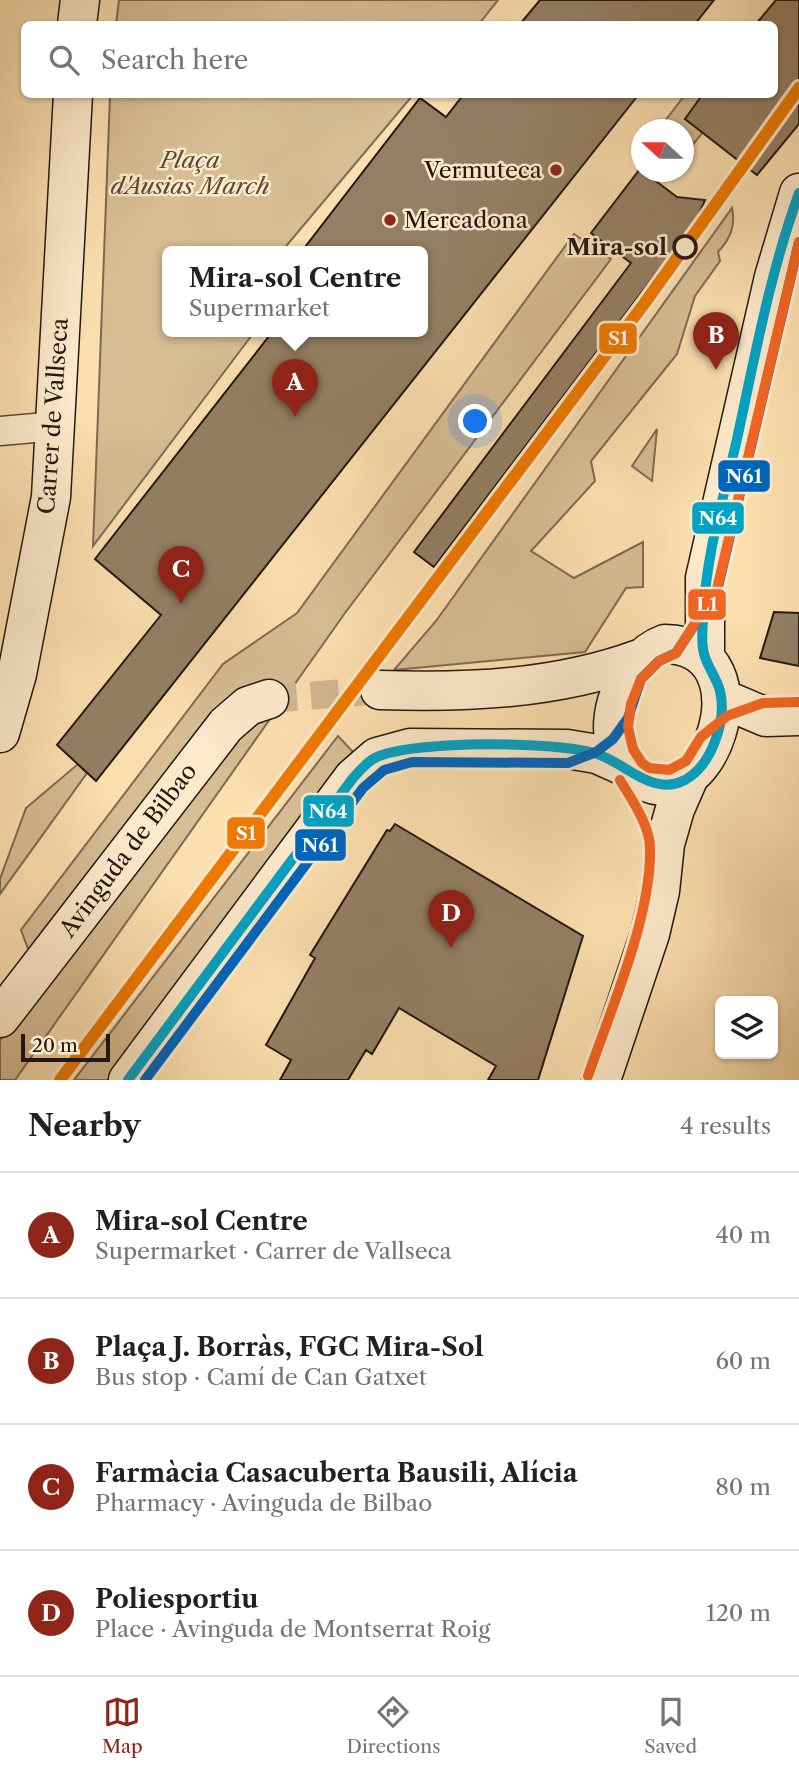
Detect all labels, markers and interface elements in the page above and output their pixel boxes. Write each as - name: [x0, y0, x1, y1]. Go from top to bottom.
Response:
- search box: [21, 21, 778, 98]
- icon: search: [45, 41, 83, 79]
- text: Search here: [101, 44, 248, 76]
- north arrow: [631, 119, 694, 182]
- park label: Plaça d'Ausias March: [110, 146, 270, 200]
- place label: Vermuteca: [423, 156, 543, 184]
- marker: Vermuteca: [548, 162, 564, 178]
- place label: Mercadona: [404, 206, 529, 234]
- marker: Mercadona: [382, 212, 398, 228]
- place label: Mira-sol: [567, 233, 667, 261]
- marker: Mira-sol: [673, 235, 697, 259]
- popup: [162, 246, 428, 337]
- text: Mira-sol Centre: [189, 262, 401, 294]
- text: Supermarket: [189, 294, 330, 322]
- pin: B: [693, 312, 739, 370]
- street label: Carrer de Vallseca: [32, 316, 74, 515]
- line badge: S1: [598, 322, 638, 355]
- text: S1: [608, 327, 629, 350]
- pin: A: [272, 359, 318, 417]
- your location: [458, 404, 492, 438]
- line badge: N61: [717, 459, 771, 493]
- text: N61: [726, 465, 763, 488]
- line badge: N64: [691, 501, 745, 535]
- text: N64: [698, 507, 738, 530]
- pin: C: [158, 546, 204, 604]
- line badge: L1: [687, 588, 727, 621]
- text: L1: [696, 593, 718, 616]
- street label: Avinguda de Bilbao: [53, 757, 203, 943]
- line badge: N64: [302, 794, 355, 828]
- text: N64: [308, 800, 348, 823]
- line badge: S1: [226, 816, 266, 850]
- text: S1: [236, 822, 257, 845]
- line badge: N61: [294, 828, 347, 862]
- text: N61: [302, 834, 339, 857]
- pin: D: [428, 890, 474, 948]
- map controls: [715, 996, 778, 1059]
- button: layers: [715, 996, 778, 1059]
- scale bar: [21, 1031, 110, 1063]
- text: 20 m: [32, 1034, 78, 1057]
- text: Nearby: [28, 1107, 141, 1144]
- text: 4 results: [680, 1112, 771, 1140]
- text: Mira-sol Centre: [95, 1205, 308, 1237]
- text: A: [42, 1221, 60, 1249]
- text: 40 m: [716, 1221, 771, 1249]
- text: Supermarket · Carrer de Vallseca: [95, 1237, 452, 1265]
- text: Plaça J. Borràs, FGC Mira-Sol: [95, 1331, 484, 1363]
- text: B: [42, 1347, 60, 1375]
- text: 60 m: [715, 1347, 771, 1375]
- text: Bus stop · Camí de Can Gatxet: [95, 1363, 427, 1391]
- text: Farmàcia Casacuberta Bausili, Alícia: [95, 1457, 578, 1489]
- text: C: [42, 1473, 60, 1501]
- text: 80 m: [715, 1473, 771, 1501]
- text: Pharmacy · Avinguda de Bilbao: [95, 1489, 432, 1517]
- text: Poliesportiu: [95, 1583, 258, 1615]
- text: D: [41, 1599, 61, 1627]
- text: 120 m: [706, 1599, 771, 1627]
- text: Place · Avinguda de Montserrat Roig: [95, 1615, 490, 1643]
- tab: Map: [102, 1693, 143, 1758]
- tab: Directions: [347, 1693, 440, 1758]
- tab: Saved: [644, 1693, 697, 1758]

